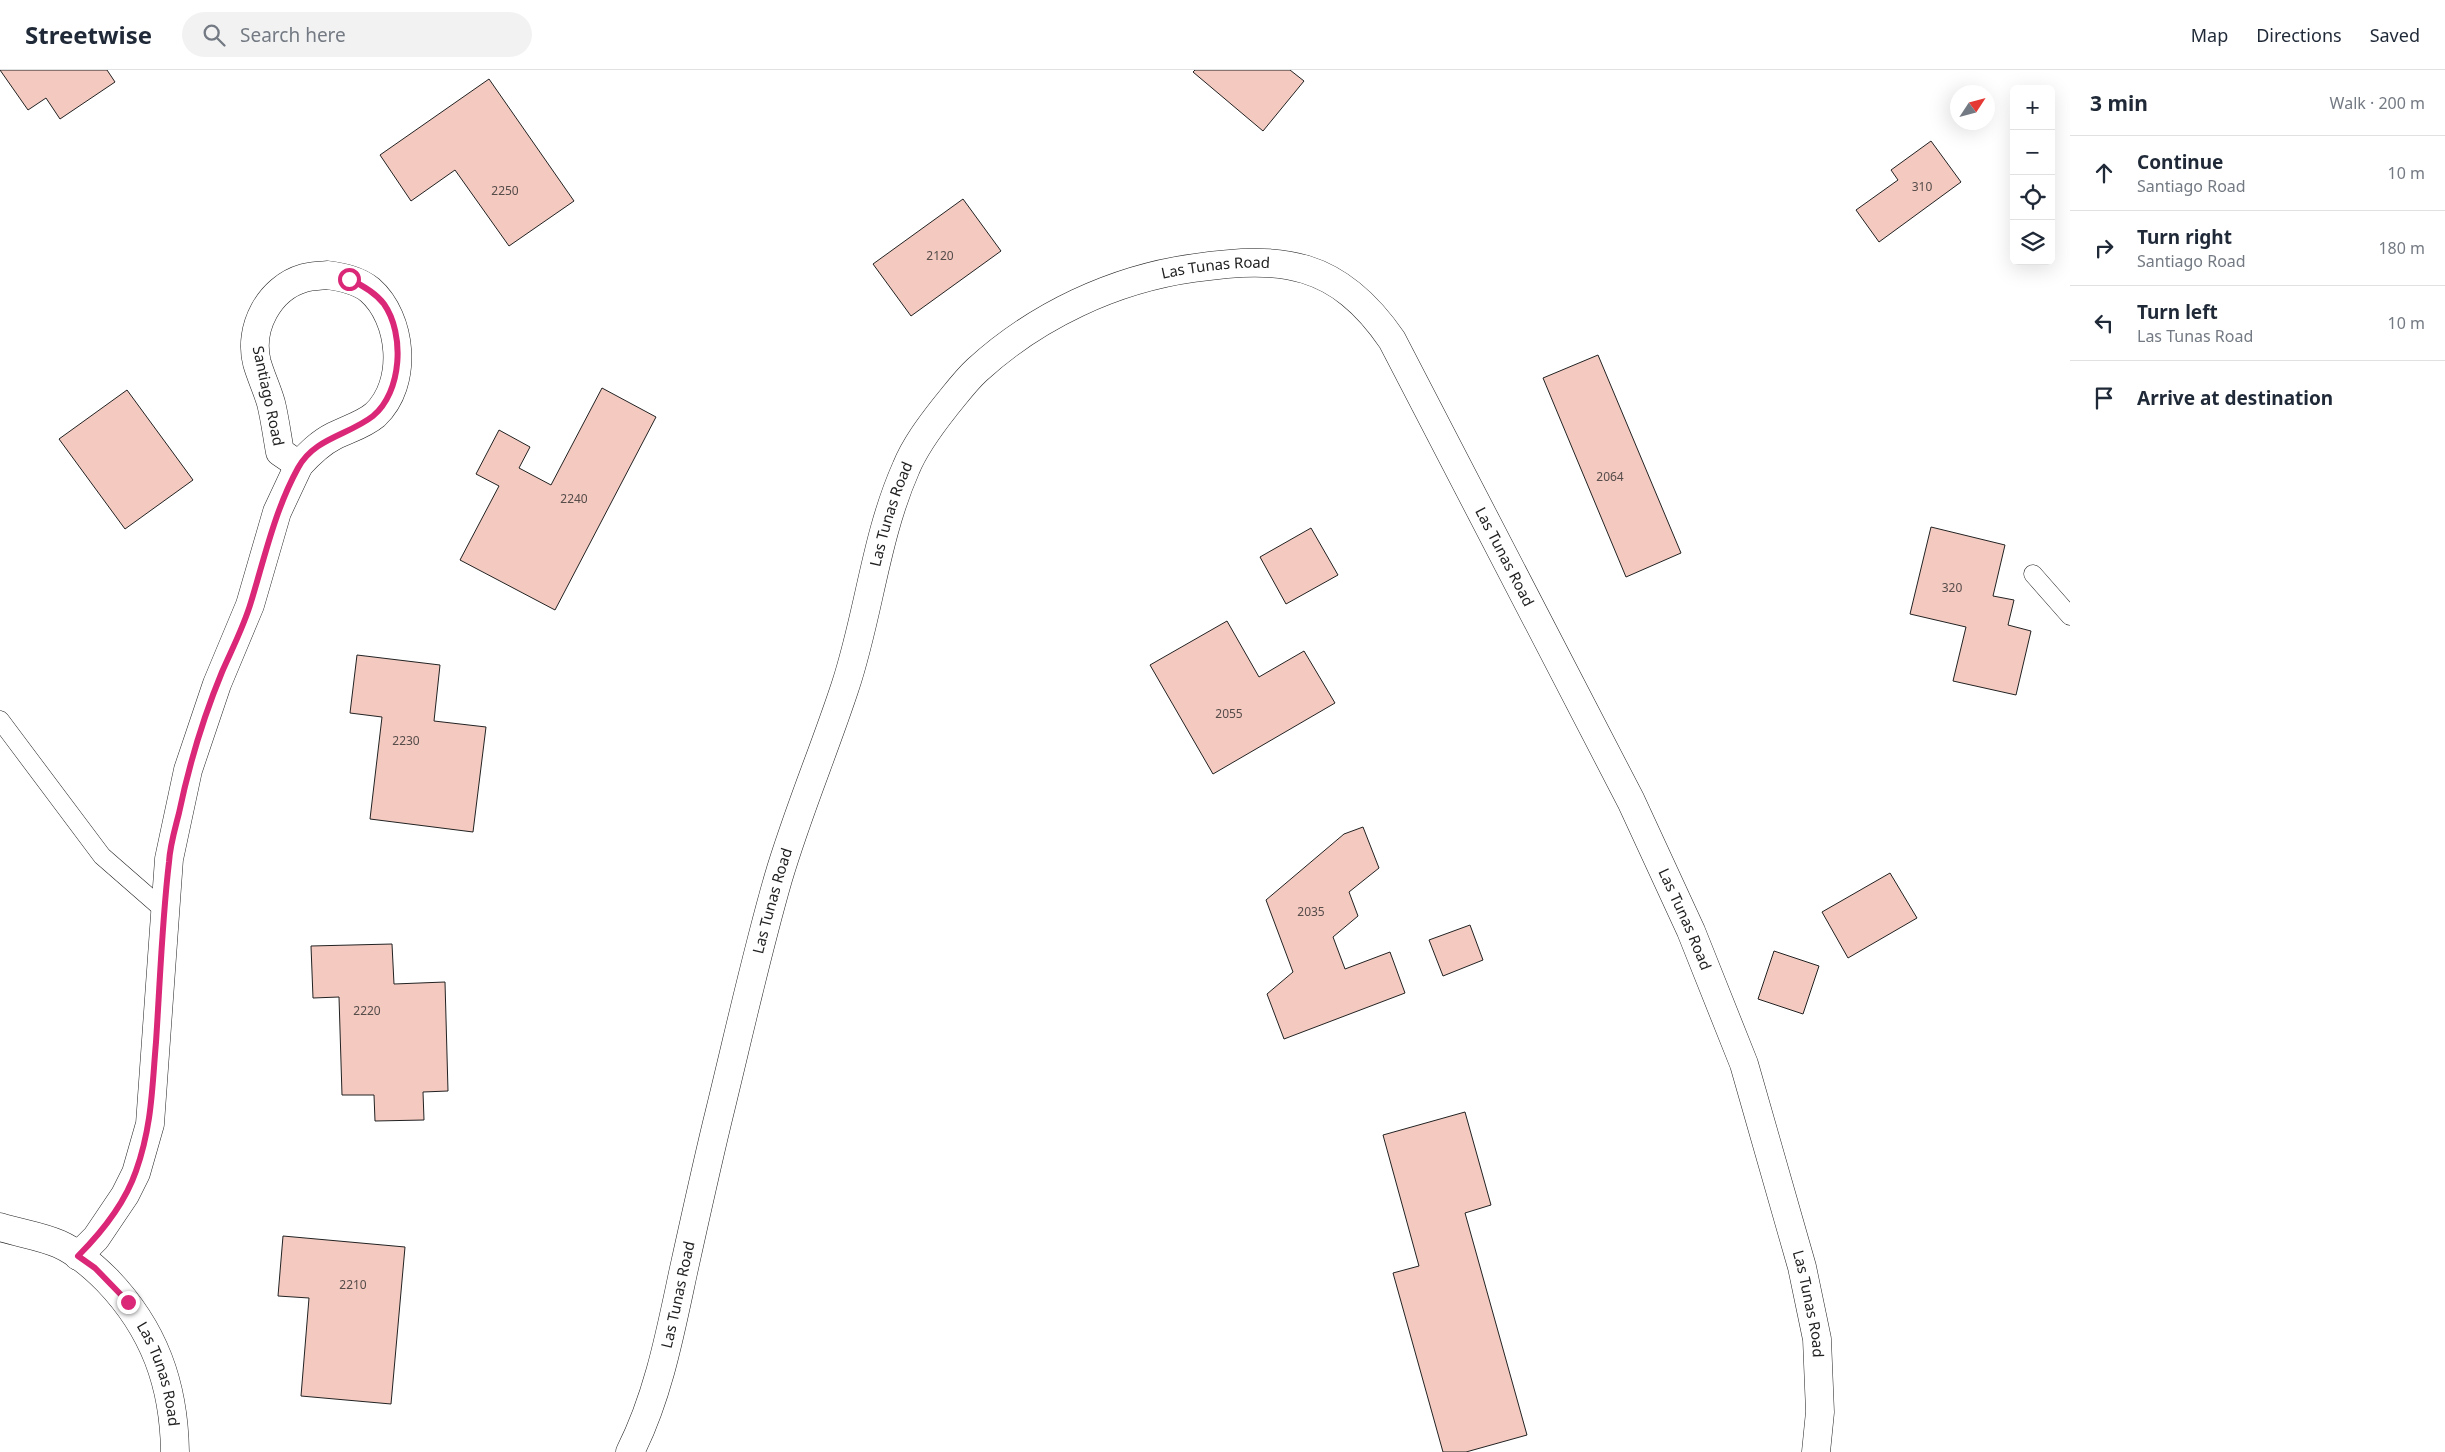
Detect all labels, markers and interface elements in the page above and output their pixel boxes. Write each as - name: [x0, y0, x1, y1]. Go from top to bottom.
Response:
- search box: [182, 12, 532, 57]
- text: Streetwise: [25, 18, 152, 51]
- icon: search: [200, 21, 228, 49]
- text: Search here: [240, 22, 346, 48]
- text: Map: [2191, 23, 2228, 47]
- text: Directions: [2256, 23, 2342, 47]
- text: Saved: [2370, 23, 2420, 47]
- north arrow: [1950, 85, 1995, 130]
- map controls: [2010, 85, 2055, 265]
- button: +: [2010, 85, 2055, 130]
- text: 3 min: [2090, 89, 2148, 117]
- text: Walk · 200 m: [2330, 92, 2425, 114]
- button: −: [2010, 130, 2055, 175]
- text: Continue: [2137, 149, 2223, 175]
- icon: ahead: [2090, 159, 2118, 187]
- text: 10 m: [2388, 162, 2425, 184]
- button: locate: [2010, 175, 2055, 220]
- text: Santiago Road: [2137, 175, 2246, 197]
- house number: 310: [1912, 178, 1932, 195]
- house number: 2250: [491, 182, 519, 199]
- button: layers: [2010, 220, 2055, 265]
- text: Turn right: [2137, 224, 2232, 250]
- icon: right: [2090, 234, 2118, 262]
- text: 180 m: [2378, 237, 2425, 259]
- house number: 2120: [926, 247, 954, 264]
- text: Santiago Road: [2137, 250, 2246, 272]
- street label: Las Tunas Road: [1159, 252, 1270, 283]
- route start: [338, 268, 361, 291]
- text: Turn left: [2137, 299, 2218, 325]
- icon: left: [2090, 309, 2118, 337]
- text: 10 m: [2388, 312, 2425, 334]
- text: Las Tunas Road: [2137, 325, 2253, 347]
- street label: Santiago Road: [249, 344, 289, 448]
- icon: arrive: [2090, 384, 2118, 412]
- text: Arrive at destination: [2137, 385, 2333, 411]
- street label: Las Tunas Road: [865, 458, 917, 568]
- house number: 2064: [1596, 468, 1624, 485]
- house number: 2240: [560, 490, 588, 507]
- street label: Las Tunas Road: [1471, 503, 1539, 609]
- house number: 320: [1942, 579, 1962, 596]
- house number: 2055: [1215, 705, 1243, 722]
- house number: 2230: [392, 732, 420, 749]
- street label: Las Tunas Road: [747, 845, 796, 956]
- street label: Las Tunas Road: [1654, 865, 1717, 973]
- house number: 2035: [1297, 903, 1325, 920]
- house number: 2220: [353, 1002, 381, 1019]
- street label: Las Tunas Road: [656, 1239, 699, 1350]
- street label: Las Tunas Road: [1789, 1248, 1829, 1358]
- house number: 2210: [339, 1276, 367, 1293]
- route end: [117, 1291, 140, 1314]
- street label: Las Tunas Road: [133, 1318, 185, 1427]

